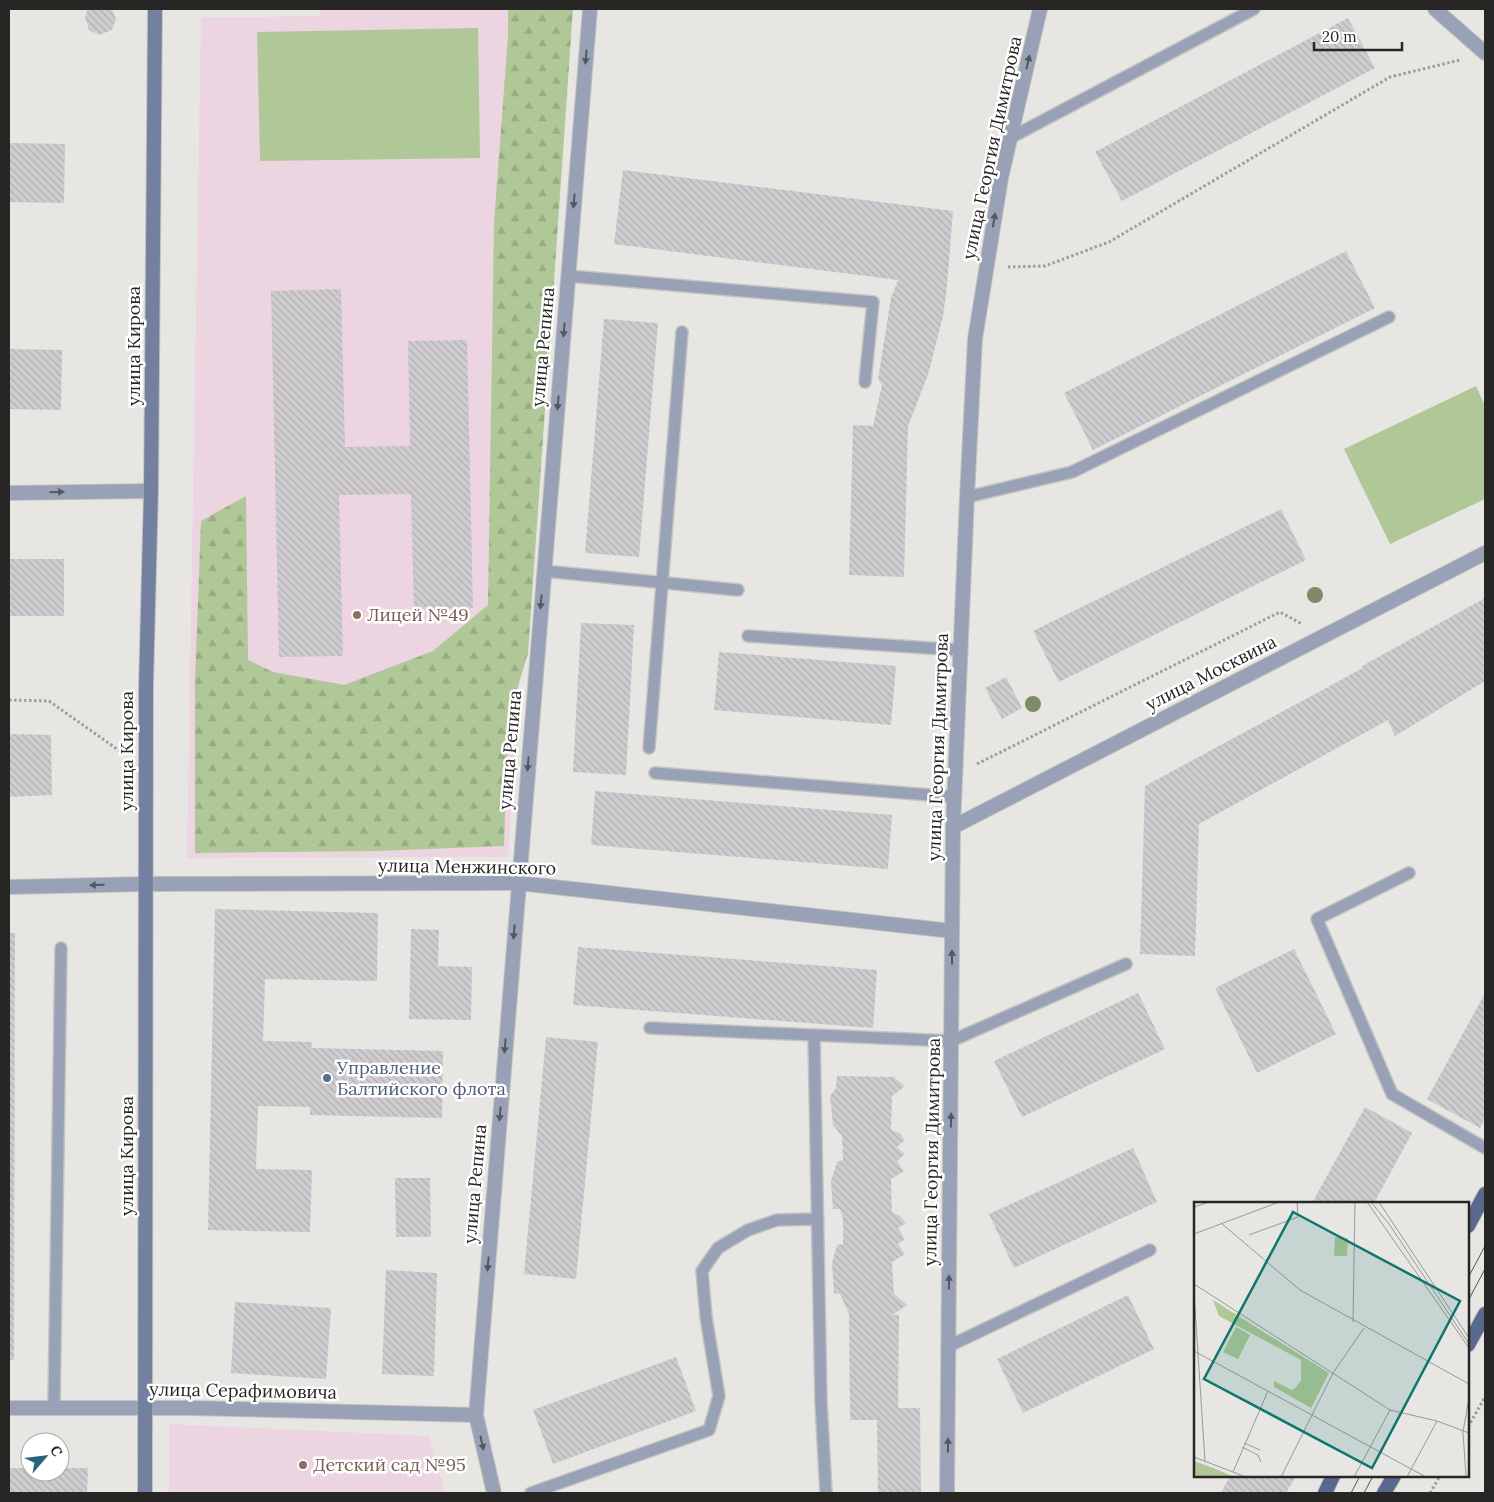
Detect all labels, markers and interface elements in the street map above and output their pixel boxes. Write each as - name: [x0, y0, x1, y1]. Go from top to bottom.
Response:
- scale bar: [1314, 20, 1402, 52]
- text: 20 m: [1322, 27, 1357, 46]
- street label: улица Георгия Димитрова: [957, 34, 1026, 262]
- one-way arrow: [581, 50, 589, 66]
- one-way arrow: [1024, 54, 1032, 69]
- one-way arrow: [570, 193, 578, 209]
- one-way arrow: [990, 212, 998, 228]
- street label: улица Кирова: [122, 286, 145, 406]
- street label: улица Репина: [526, 286, 559, 408]
- one-way arrow: [559, 322, 567, 338]
- one-way arrow: [553, 395, 561, 411]
- one-way arrow: [50, 487, 66, 495]
- one-way arrow: [537, 594, 545, 610]
- place label: Лицей №49: [367, 603, 469, 626]
- marker: Лицей №49: [351, 609, 363, 621]
- street label: улица Москвина: [1141, 630, 1280, 715]
- street label: улица Георгия Димитрова: [922, 633, 953, 861]
- street label: улица Репина: [493, 689, 526, 811]
- street label: улица Кирова: [115, 691, 138, 811]
- one-way arrow: [524, 756, 532, 772]
- street label: улица Менжинского: [378, 853, 556, 880]
- one-way arrow: [89, 881, 105, 889]
- one-way arrow: [510, 924, 518, 940]
- one-way arrow: [948, 949, 956, 965]
- one-way arrow: [501, 1038, 509, 1054]
- street label: улица Георгия Димитрова: [918, 1038, 945, 1266]
- place label: Управление Балтийского флота: [336, 1056, 506, 1100]
- marker: Управление Балтийского флота: [321, 1072, 333, 1084]
- street label: улица Кирова: [115, 1096, 138, 1216]
- one-way arrow: [495, 1107, 503, 1123]
- one-way arrow: [947, 1111, 955, 1127]
- street label: улица Репина: [458, 1123, 491, 1245]
- inset map: [1194, 1202, 1469, 1477]
- one-way arrow: [484, 1256, 492, 1272]
- one-way arrow: [945, 1274, 953, 1290]
- street label: улица Серафимовича: [149, 1377, 337, 1404]
- north arrow: [20, 1432, 70, 1482]
- one-way arrow: [478, 1435, 486, 1450]
- one-way arrow: [944, 1436, 952, 1452]
- text: С: [46, 1442, 67, 1460]
- place label: Детский сад №95: [313, 1453, 466, 1476]
- marker: Детский сад №95: [297, 1459, 309, 1471]

